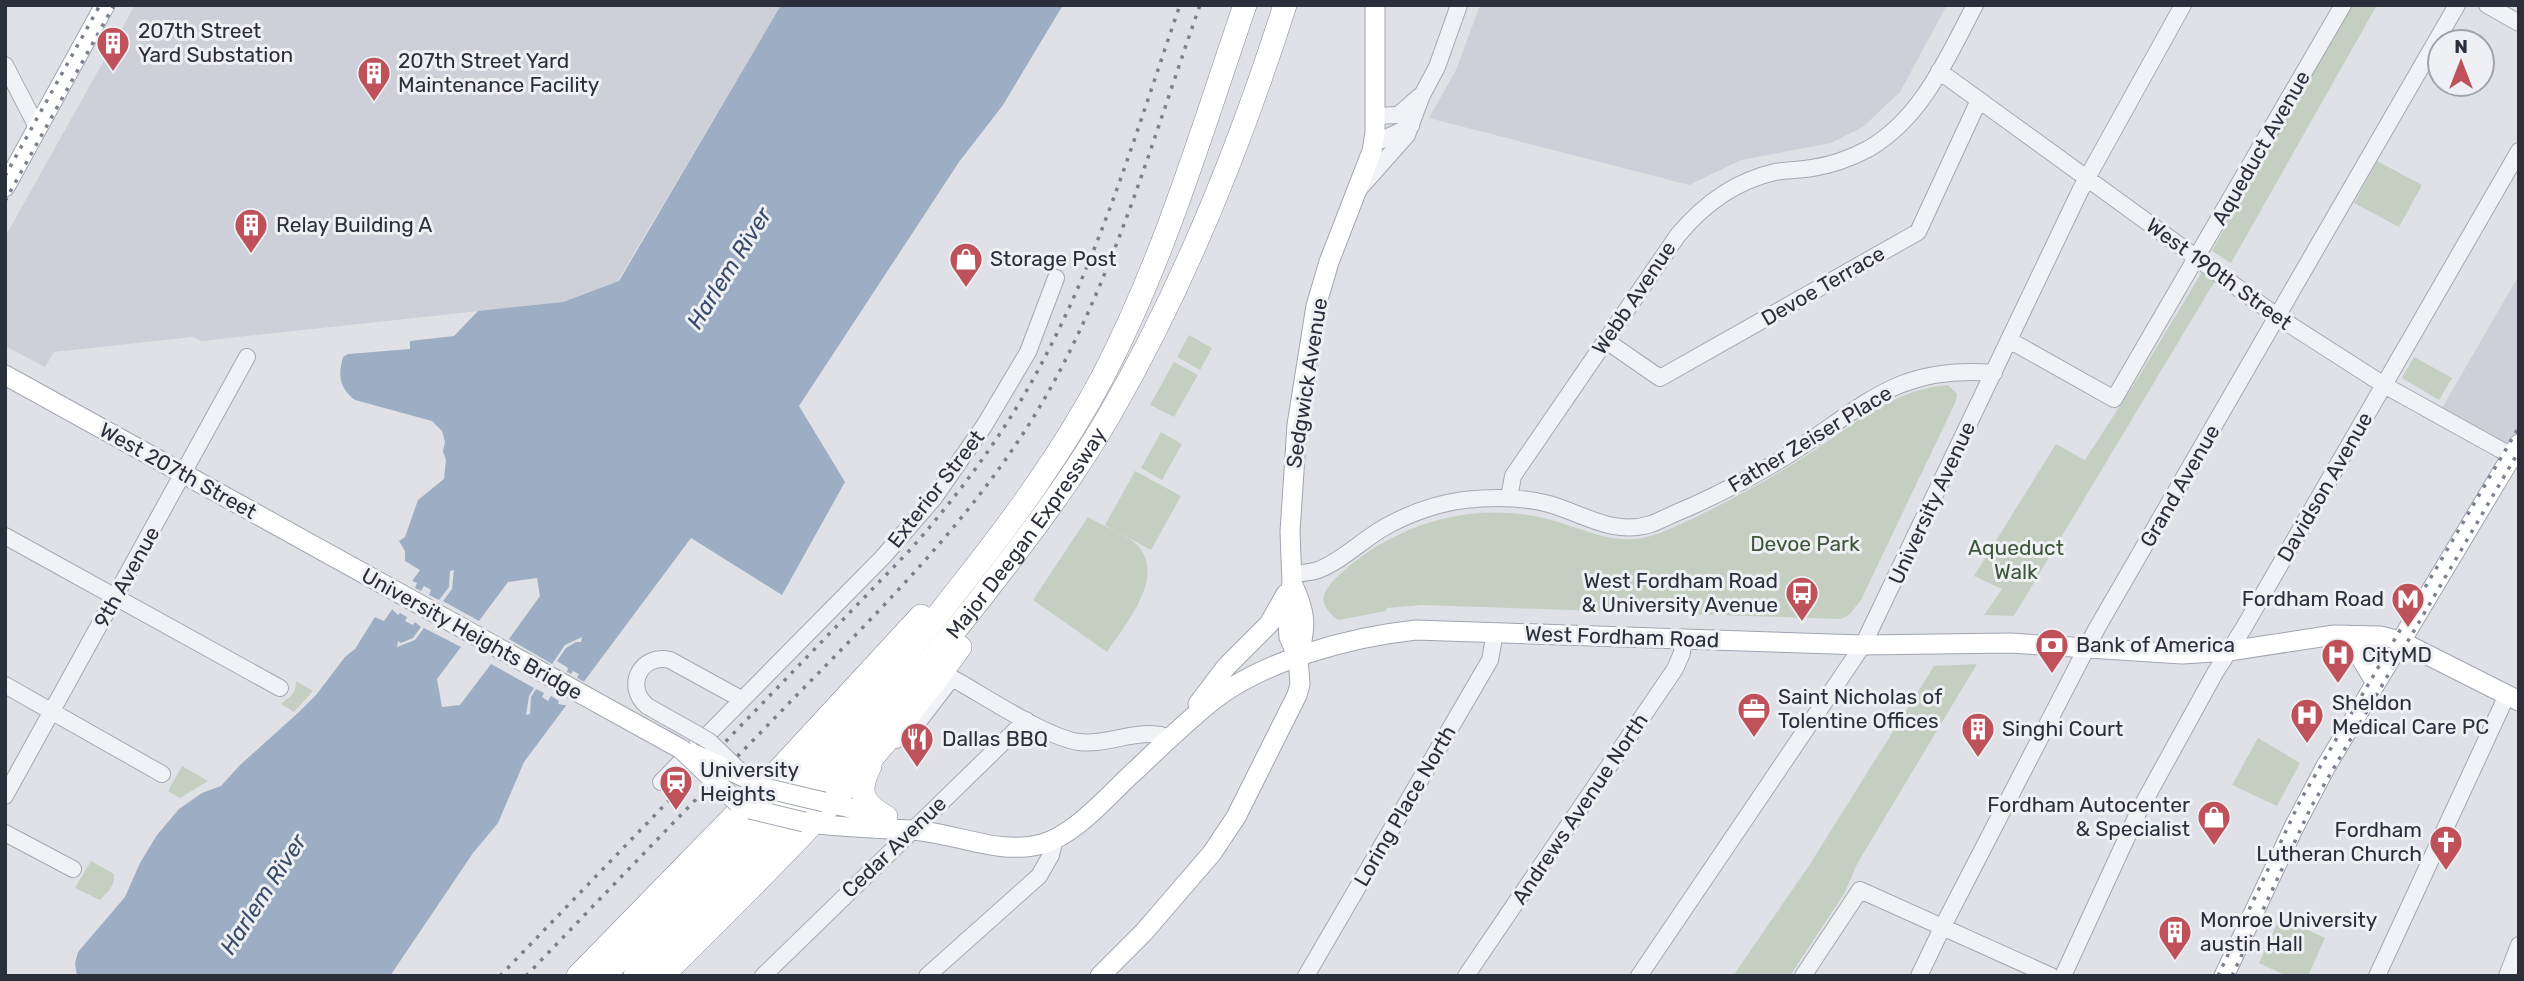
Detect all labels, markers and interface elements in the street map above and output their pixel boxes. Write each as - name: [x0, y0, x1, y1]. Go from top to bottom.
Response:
- place label: 207th Street Yard Substation: [138, 18, 293, 67]
- building icon: 207th Street Yard Substation: [94, 24, 132, 73]
- north arrow: [2426, 28, 2496, 98]
- text: N: [2454, 35, 2468, 58]
- place label: 207th Street Yard Maintenance Facility: [398, 48, 600, 97]
- building icon: 207th Street Yard Maintenance Facility: [355, 54, 393, 103]
- street label: Aqueduct Avenue: [2206, 66, 2315, 229]
- water label: Harlem River: [681, 201, 778, 334]
- building icon: Relay Building A: [232, 206, 270, 255]
- place label: Relay Building A: [276, 212, 432, 237]
- street label: West 190th Street: [2142, 212, 2297, 335]
- street label: Webb Avenue: [1587, 236, 1681, 359]
- shop icon: Storage Post: [947, 240, 985, 289]
- street label: Devoe Terrace: [1757, 240, 1889, 331]
- place label: Storage Post: [990, 246, 1116, 271]
- street label: Sedgwick Avenue: [1281, 296, 1332, 470]
- street label: Father Zeiser Place: [1723, 380, 1896, 497]
- street label: Davidson Avenue: [2272, 407, 2378, 566]
- street label: West 207th Street: [95, 417, 261, 524]
- street label: University Avenue: [1883, 417, 1980, 588]
- street label: Grand Avenue: [2134, 420, 2225, 551]
- street label: Major Deegan Expressway: [940, 422, 1111, 643]
- street label: Exterior Street: [882, 425, 989, 553]
- street label: 9th Avenue: [89, 522, 165, 632]
- park label: Devoe Park: [1750, 531, 1860, 556]
- park label: Aqueduct Walk: [1968, 535, 2064, 584]
- street label: University Heights Bridge: [357, 562, 587, 705]
- place label: West Fordham Road & University Avenue: [1582, 568, 1778, 617]
- bus stop icon: West Fordham Road & University Avenue: [1783, 574, 1821, 623]
- metro station icon: Fordham Road: [2389, 580, 2427, 629]
- place label: Fordham Road: [2242, 586, 2384, 611]
- street label: West Fordham Road: [1524, 621, 1720, 652]
- bank icon: Bank of America: [2033, 626, 2071, 675]
- place label: Bank of America: [2076, 632, 2235, 657]
- hospital icon: CityMD: [2319, 636, 2357, 685]
- place label: CityMD: [2362, 642, 2432, 667]
- place label: Saint Nicholas of Tolentine Offices: [1778, 684, 1942, 733]
- office icon: Saint Nicholas of Tolentine Offices: [1735, 690, 1773, 739]
- place label: Sheldon Medical Care PC: [2332, 690, 2489, 739]
- hospital icon: Sheldon Medical Care PC: [2288, 696, 2326, 745]
- street label: Andrews Avenue North: [1506, 709, 1653, 909]
- building icon: Singhi Court: [1959, 710, 1997, 759]
- place label: Singhi Court: [2002, 716, 2123, 741]
- restaurant icon: Dallas BBQ: [898, 720, 936, 769]
- street label: Loring Place North: [1348, 721, 1461, 891]
- place label: Dallas BBQ: [942, 726, 1048, 751]
- place label: University Heights: [700, 757, 800, 806]
- station icon: University Heights: [657, 763, 695, 812]
- street label: Cedar Avenue: [836, 791, 951, 903]
- place label: Fordham Autocenter & Specialist: [1987, 792, 2190, 841]
- shop icon: Fordham Autocenter & Specialist: [2195, 798, 2233, 847]
- place label: Fordham Lutheran Church: [2256, 817, 2422, 866]
- church icon: Fordham Lutheran Church: [2427, 823, 2465, 872]
- water label: Harlem River: [214, 828, 313, 959]
- place label: Monroe University austin Hall: [2200, 907, 2378, 956]
- building icon: Monroe University austin Hall: [2156, 913, 2194, 962]

